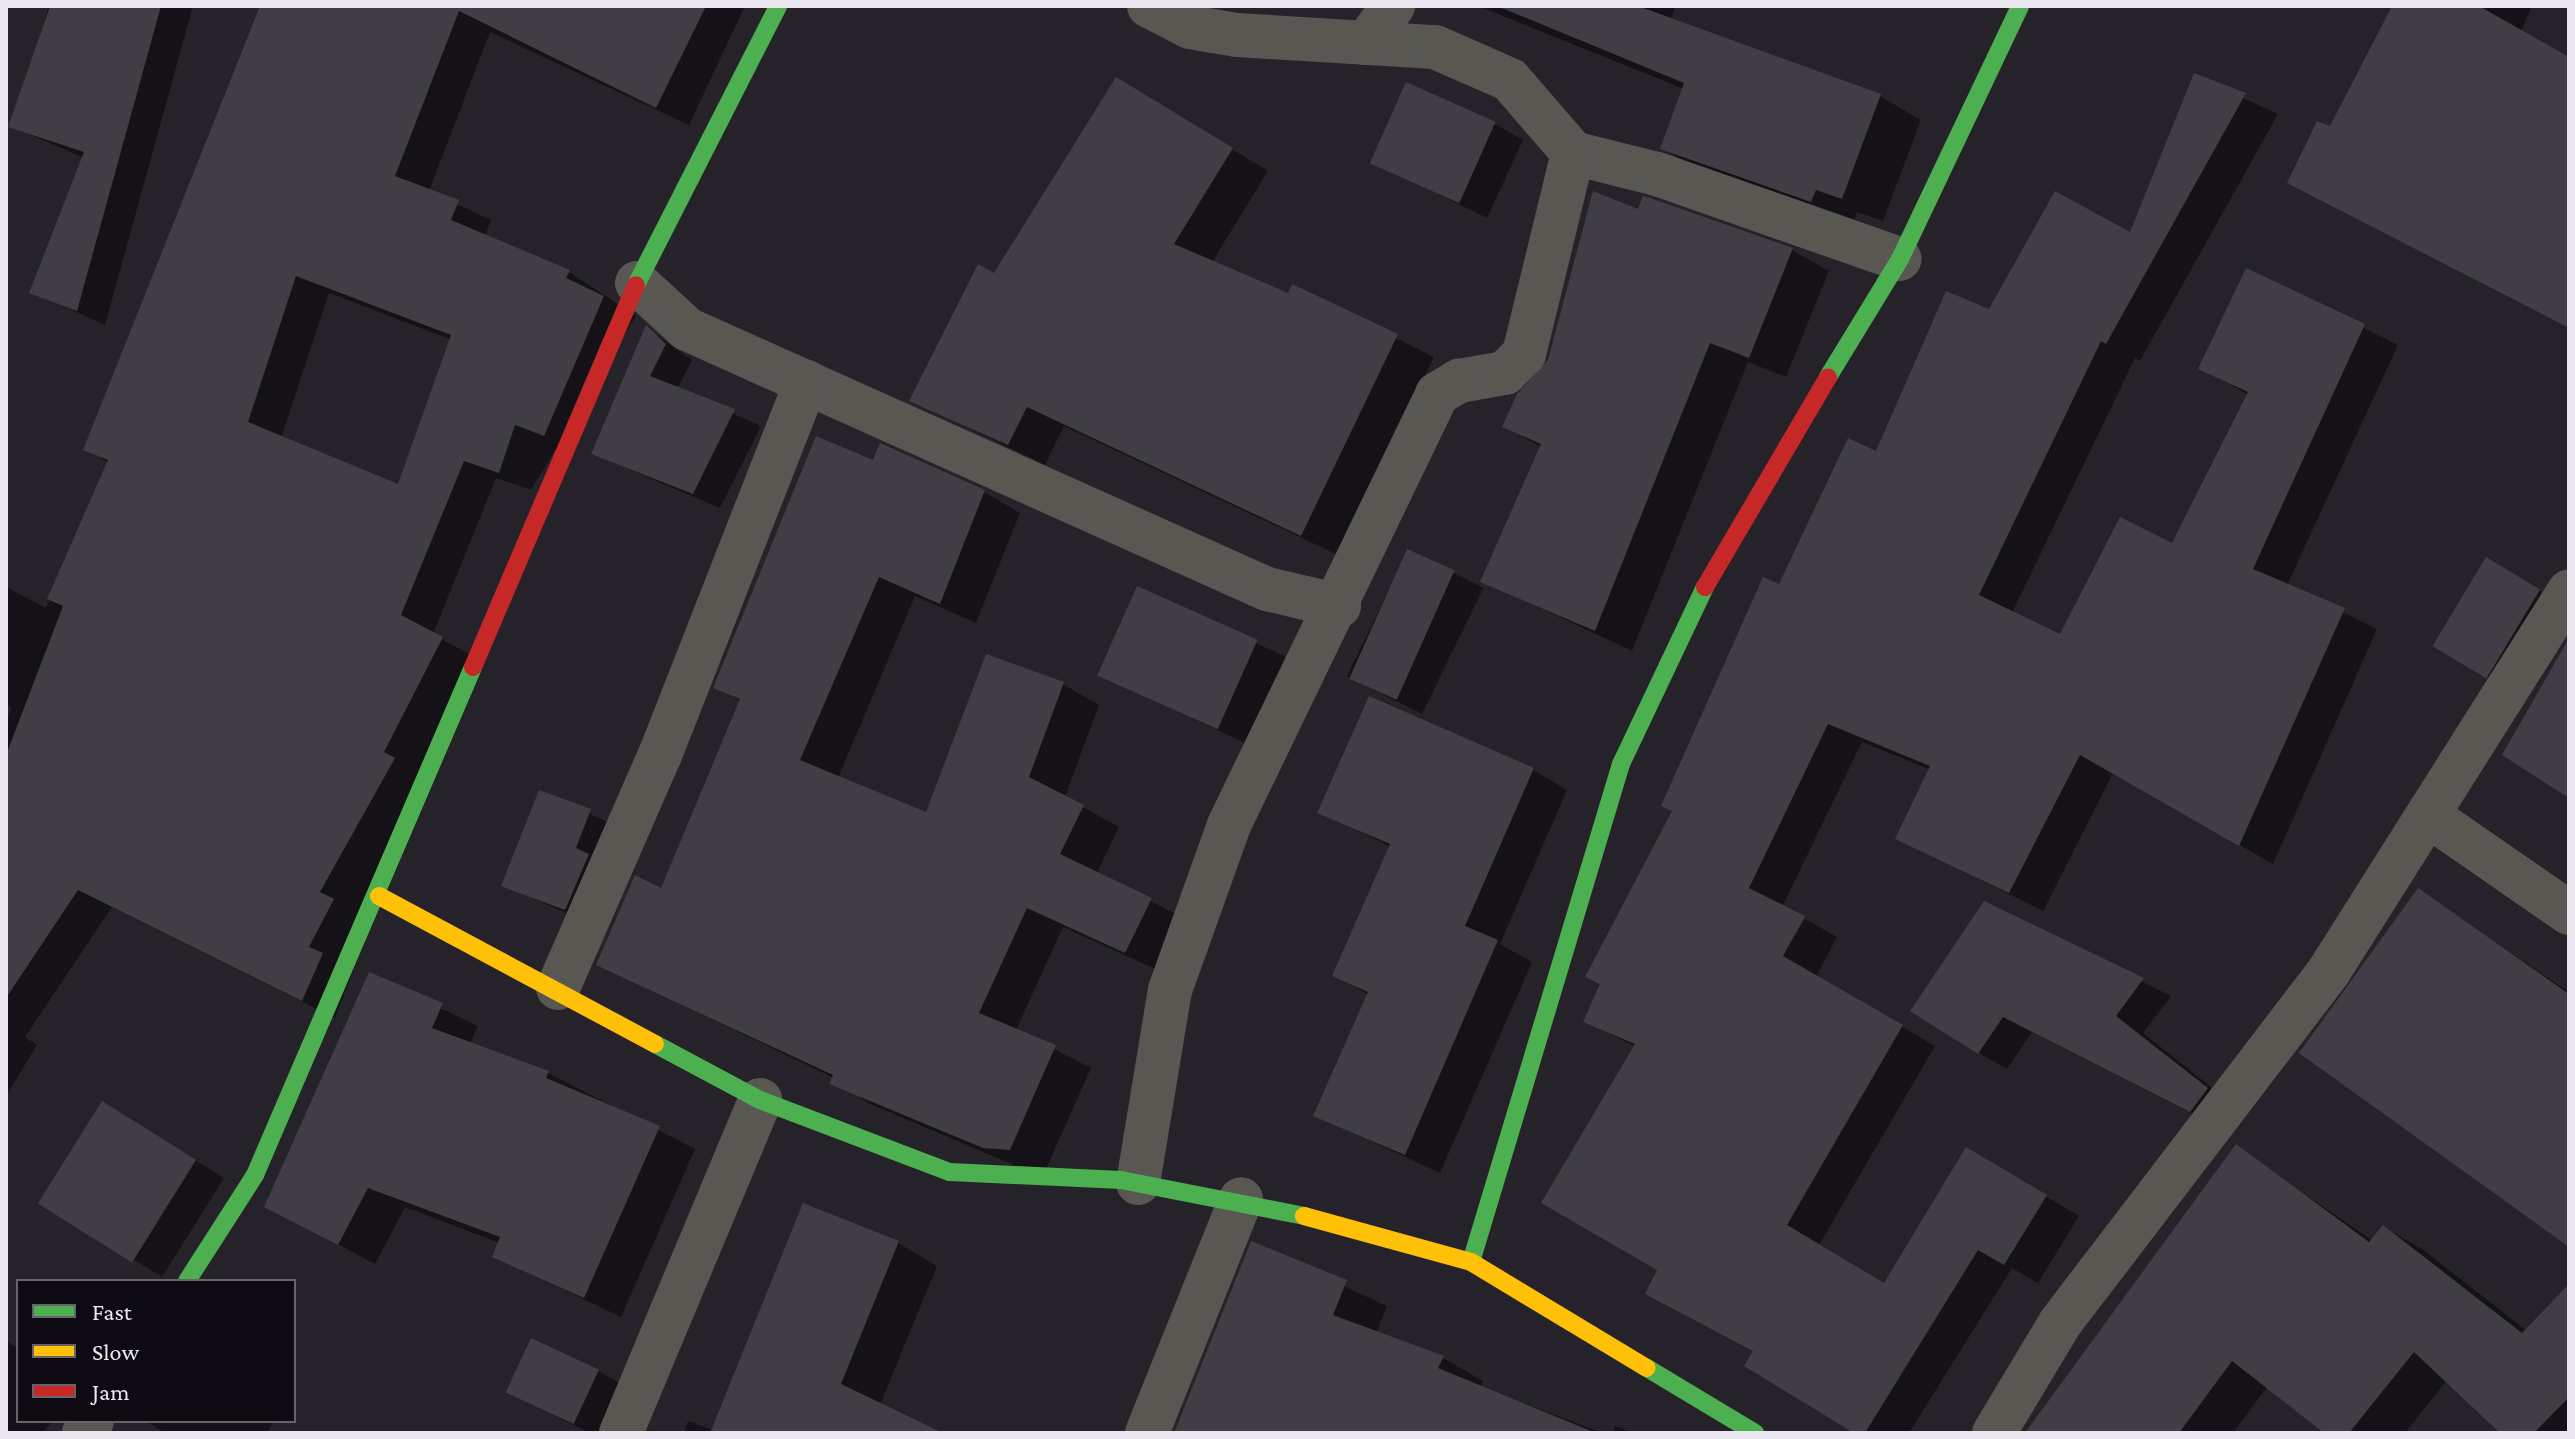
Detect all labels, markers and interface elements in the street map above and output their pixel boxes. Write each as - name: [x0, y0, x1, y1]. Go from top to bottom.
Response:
- legend: [16, 1279, 296, 1423]
- text: Fast: [92, 1298, 132, 1325]
- text: Slow: [92, 1338, 139, 1365]
- text: Jam: [92, 1378, 130, 1405]

